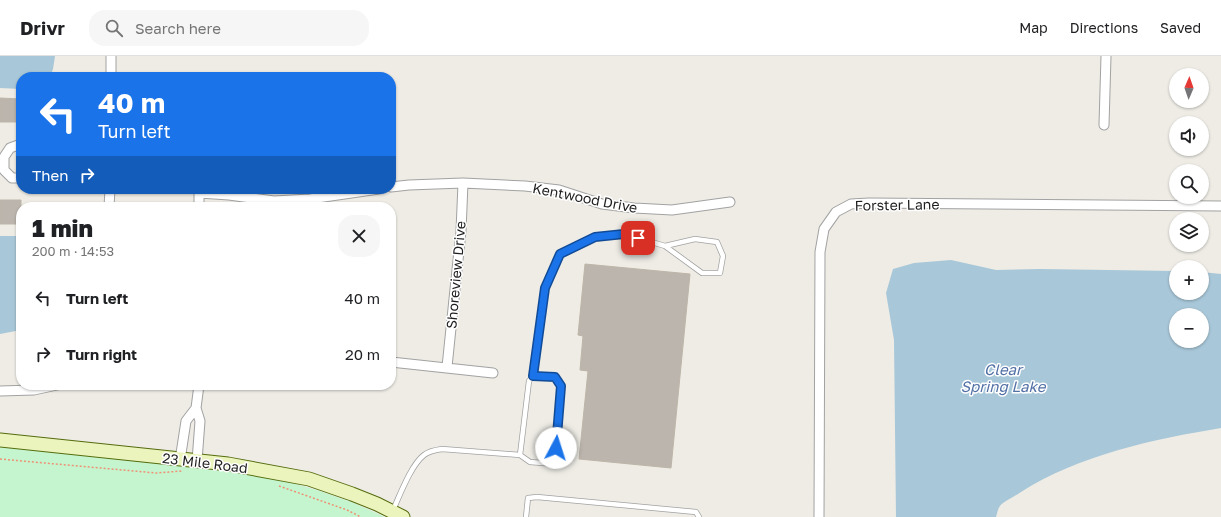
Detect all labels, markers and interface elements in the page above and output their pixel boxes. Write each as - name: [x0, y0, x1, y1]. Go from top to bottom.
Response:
- search box: [89, 10, 369, 46]
- text: Drivr: [20, 16, 65, 39]
- icon: search: [103, 17, 125, 39]
- text: Search here: [135, 19, 221, 37]
- text: Map: [1019, 19, 1048, 36]
- text: Directions: [1070, 19, 1138, 36]
- text: Saved: [1160, 19, 1201, 36]
- north arrow: [1169, 68, 1209, 108]
- map controls: [1169, 68, 1209, 348]
- text: 40 m: [98, 86, 165, 119]
- icon: left: [32, 88, 84, 140]
- button: sound: [1169, 116, 1209, 156]
- text: Turn left: [98, 120, 171, 142]
- icon: right: [76, 164, 98, 186]
- button: search: [1169, 164, 1209, 204]
- text: Then: [32, 166, 68, 184]
- street label: Kentwood Drive: [531, 179, 639, 216]
- street label: Forster Lane: [854, 195, 940, 214]
- button: layers: [1169, 212, 1209, 252]
- text: 1 min: [32, 213, 93, 242]
- button: close: [338, 215, 380, 257]
- street label: Shoreview Drive: [442, 220, 469, 330]
- pin: [621, 221, 655, 255]
- icon: arrive: [627, 227, 649, 249]
- text: 200 m · 14:53: [32, 243, 114, 259]
- button: +: [1169, 260, 1209, 300]
- icon: left: [32, 287, 54, 309]
- text: Turn left: [66, 289, 128, 307]
- text: 40 m: [345, 289, 380, 307]
- button: −: [1169, 308, 1209, 348]
- icon: right: [32, 343, 54, 365]
- text: Turn right: [66, 345, 137, 363]
- text: 20 m: [345, 345, 380, 363]
- water label: Clear Spring Lake: [961, 360, 1047, 396]
- position arrow: [535, 427, 577, 469]
- street label: 23 Mile Road: [161, 449, 249, 476]

